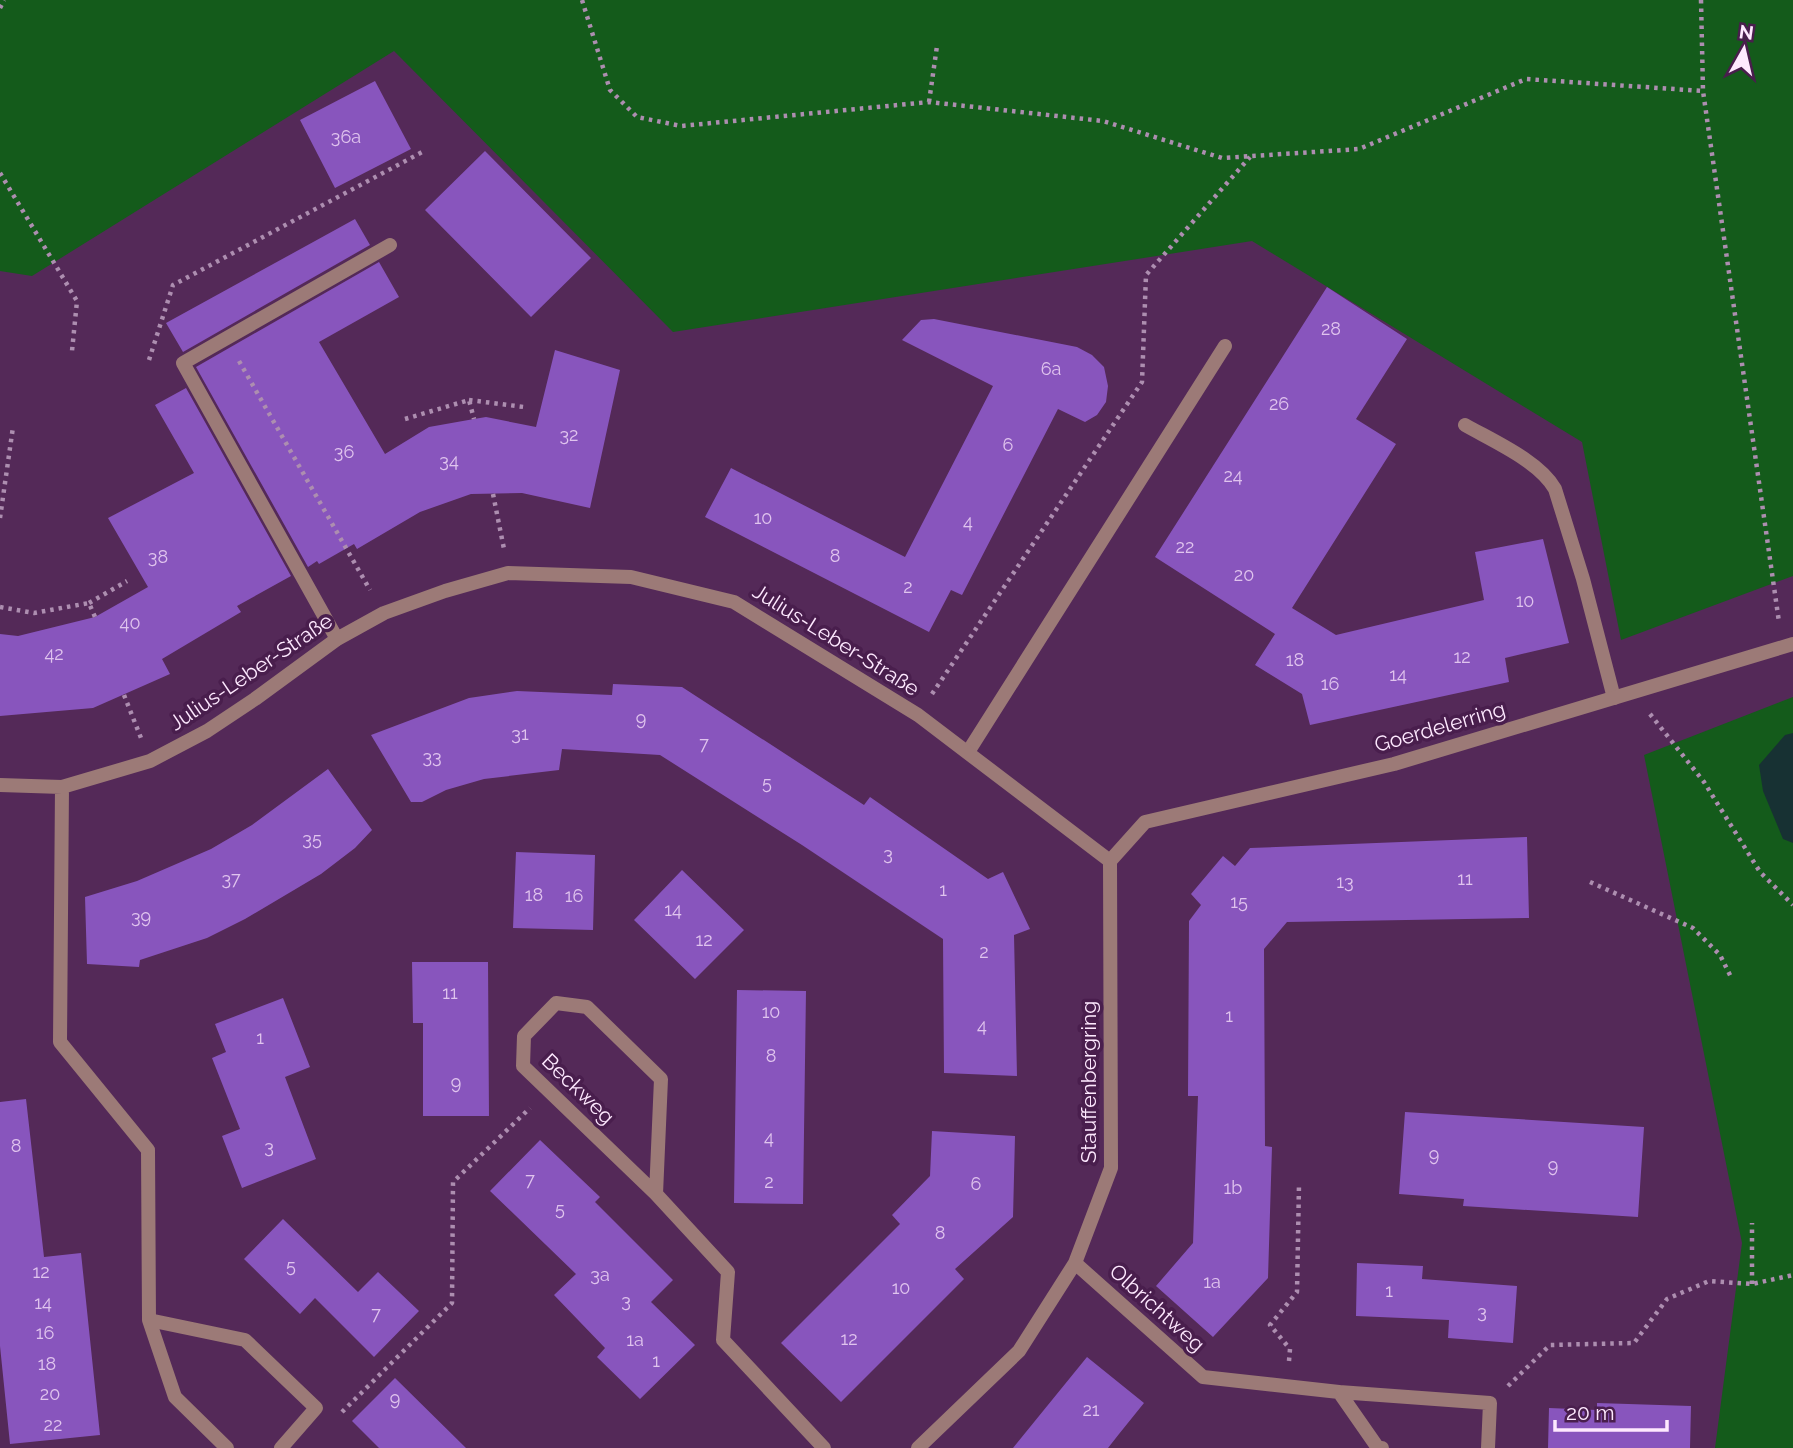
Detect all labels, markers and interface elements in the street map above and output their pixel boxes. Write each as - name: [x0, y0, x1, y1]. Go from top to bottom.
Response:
- north arrow: [1709, 14, 1779, 84]
- text: N: [1738, 20, 1755, 44]
- house number: 36a: [331, 126, 361, 147]
- house number: 28: [1321, 318, 1341, 339]
- house number: 6a: [1041, 358, 1061, 379]
- house number: 26: [1269, 393, 1289, 414]
- house number: 32: [560, 424, 579, 445]
- house number: 6: [1003, 434, 1014, 455]
- house number: 36: [334, 441, 354, 462]
- house number: 34: [439, 450, 459, 471]
- house number: 24: [1223, 465, 1243, 486]
- house number: 10: [754, 507, 772, 528]
- house number: 4: [963, 511, 973, 532]
- house number: 22: [1176, 536, 1194, 557]
- house number: 8: [830, 545, 840, 566]
- house number: 38: [148, 546, 168, 567]
- house number: 20: [1234, 564, 1254, 585]
- house number: 2: [903, 576, 913, 597]
- street label: Julius-Leber-Straße: [748, 578, 924, 701]
- house number: 10: [1516, 590, 1534, 611]
- street label: Julius-Leber-Straße: [164, 608, 337, 736]
- house number: 40: [120, 612, 140, 633]
- house number: 42: [44, 643, 64, 664]
- house number: 12: [1453, 646, 1471, 667]
- house number: 18: [1286, 649, 1304, 670]
- house number: 14: [1389, 664, 1407, 685]
- house number: 16: [1321, 673, 1339, 694]
- street label: Goerdelerring: [1372, 696, 1508, 757]
- house number: 9: [636, 708, 646, 729]
- house number: 31: [511, 723, 529, 744]
- house number: 7: [699, 733, 709, 754]
- house number: 33: [422, 746, 442, 767]
- house number: 5: [762, 772, 772, 793]
- house number: 35: [302, 828, 322, 849]
- house number: 3: [883, 843, 893, 864]
- house number: 37: [221, 868, 241, 889]
- house number: 11: [1457, 868, 1473, 889]
- house number: 13: [1336, 871, 1354, 892]
- house number: 1: [939, 879, 947, 900]
- house number: 18: [525, 884, 543, 905]
- house number: 16: [565, 885, 583, 906]
- house number: 15: [1230, 891, 1248, 912]
- house number: 14: [664, 899, 682, 920]
- house number: 39: [131, 906, 151, 927]
- house number: 12: [695, 929, 713, 950]
- house number: 2: [979, 941, 989, 962]
- house number: 11: [442, 982, 458, 1003]
- house number: 10: [762, 1001, 780, 1022]
- street label: Stauffenbergring: [1076, 1001, 1101, 1163]
- house number: 1: [1225, 1005, 1233, 1026]
- house number: 4: [977, 1015, 987, 1036]
- house number: 1: [256, 1027, 264, 1048]
- house number: 8: [766, 1045, 776, 1066]
- street label: Beckweg: [537, 1048, 620, 1129]
- house number: 9: [451, 1072, 461, 1093]
- house number: 4: [764, 1127, 774, 1148]
- house number: 8: [11, 1135, 21, 1156]
- house number: 3: [264, 1136, 274, 1157]
- house number: 9: [1429, 1144, 1439, 1165]
- house number: 9: [1548, 1155, 1558, 1176]
- house number: 7: [525, 1169, 535, 1190]
- house number: 2: [764, 1171, 774, 1192]
- house number: 6: [971, 1173, 982, 1194]
- house number: 1b: [1224, 1177, 1242, 1198]
- house number: 5: [555, 1198, 565, 1219]
- house number: 8: [935, 1222, 945, 1243]
- house number: 5: [286, 1255, 296, 1276]
- street label: Olbrichtweg: [1105, 1258, 1210, 1357]
- house number: 12: [32, 1261, 50, 1282]
- house number: 3a: [590, 1264, 610, 1285]
- house number: 1a: [1203, 1271, 1221, 1292]
- house number: 10: [892, 1277, 910, 1298]
- house number: 1: [1385, 1280, 1393, 1301]
- house number: 3: [621, 1290, 631, 1311]
- house number: 14: [34, 1292, 52, 1313]
- house number: 3: [1477, 1301, 1487, 1322]
- house number: 7: [371, 1303, 381, 1324]
- house number: 16: [36, 1322, 54, 1343]
- house number: 12: [840, 1328, 858, 1349]
- house number: 1a: [626, 1329, 644, 1350]
- house number: 1: [652, 1350, 660, 1371]
- house number: 18: [38, 1353, 56, 1374]
- house number: 20: [40, 1383, 60, 1404]
- house number: 9: [390, 1388, 400, 1409]
- scale bar: [1555, 1388, 1667, 1432]
- house number: 21: [1082, 1399, 1100, 1420]
- text: 20 m: [1566, 1400, 1614, 1425]
- house number: 22: [44, 1414, 62, 1435]

